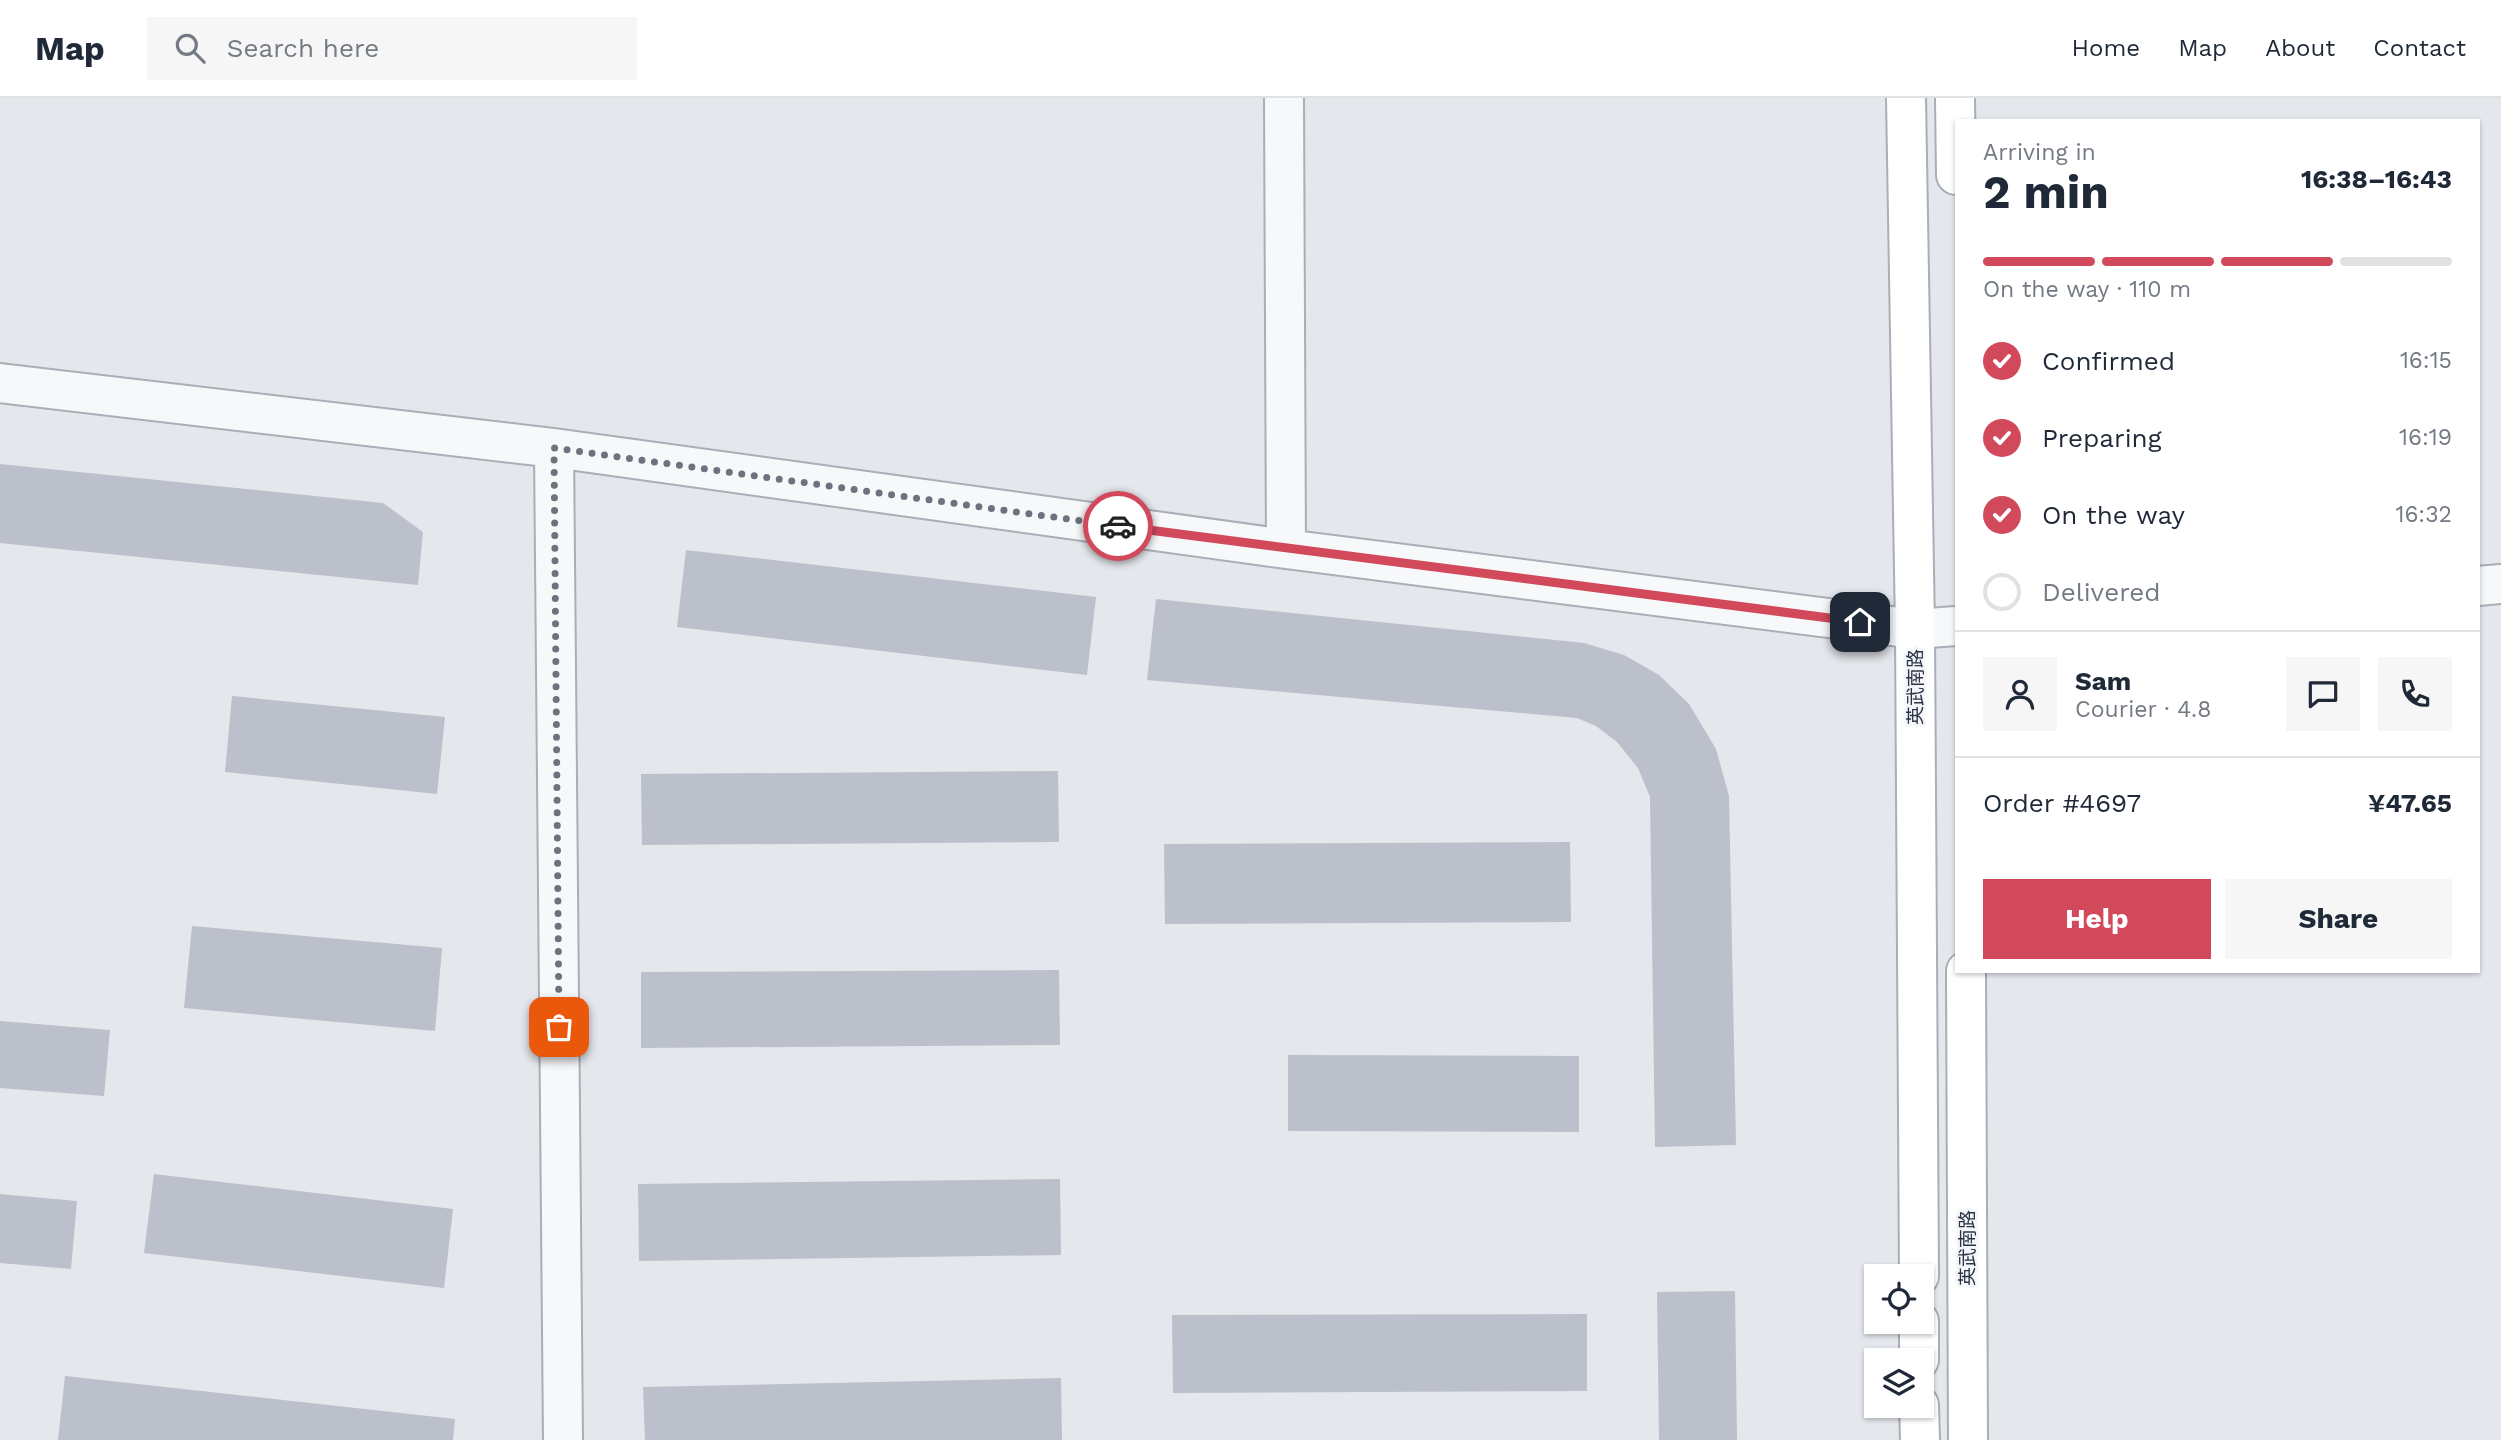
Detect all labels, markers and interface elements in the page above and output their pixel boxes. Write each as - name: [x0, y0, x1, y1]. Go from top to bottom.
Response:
- search box: [147, 17, 637, 80]
- text: Map: [35, 29, 105, 68]
- icon: search: [171, 29, 209, 67]
- text: Search here: [227, 33, 379, 63]
- text: Home: [2072, 34, 2140, 62]
- text: Map: [2178, 34, 2227, 62]
- text: About: [2265, 34, 2335, 62]
- text: Contact: [2373, 34, 2466, 62]
- text: Arriving in: [1983, 139, 2096, 166]
- text: 16:38–16:43: [2301, 164, 2452, 194]
- text: 2 min: [1983, 165, 2109, 219]
- text: On the way · 110 m: [1983, 276, 2191, 303]
- icon: check: [1983, 342, 2021, 380]
- text: Confirmed: [2042, 346, 2175, 376]
- text: 16:15: [2400, 347, 2452, 374]
- icon: check: [1983, 419, 2021, 457]
- text: Preparing: [2042, 423, 2162, 453]
- text: 16:19: [2399, 424, 2452, 451]
- courier: [1083, 491, 1153, 561]
- icon: check: [1983, 496, 2021, 534]
- text: On the way: [2042, 500, 2185, 530]
- text: 16:32: [2395, 501, 2452, 528]
- icon: car: [1099, 507, 1137, 545]
- text: Delivered: [2042, 577, 2161, 607]
- pin: [1830, 592, 1890, 652]
- icon: home: [1841, 603, 1879, 641]
- street label: 英武南路: [1904, 649, 1927, 725]
- button: person: [1983, 657, 2057, 731]
- button: chat: [2286, 657, 2360, 731]
- button: phone: [2378, 657, 2452, 731]
- text: Sam: [2075, 666, 2131, 696]
- text: Courier · 4.8: [2075, 696, 2211, 723]
- text: Order #4697: [1983, 788, 2141, 818]
- text: ¥47.65: [2368, 788, 2452, 818]
- button: Help: [1983, 879, 2211, 959]
- button: Share: [2225, 879, 2452, 959]
- pin: [529, 997, 589, 1057]
- icon: bag: [540, 1008, 578, 1046]
- street label: 英武南路: [1956, 1210, 1979, 1286]
- map controls: [1864, 1264, 1934, 1418]
- button: locate: [1864, 1264, 1934, 1334]
- button: layers: [1864, 1348, 1934, 1418]

